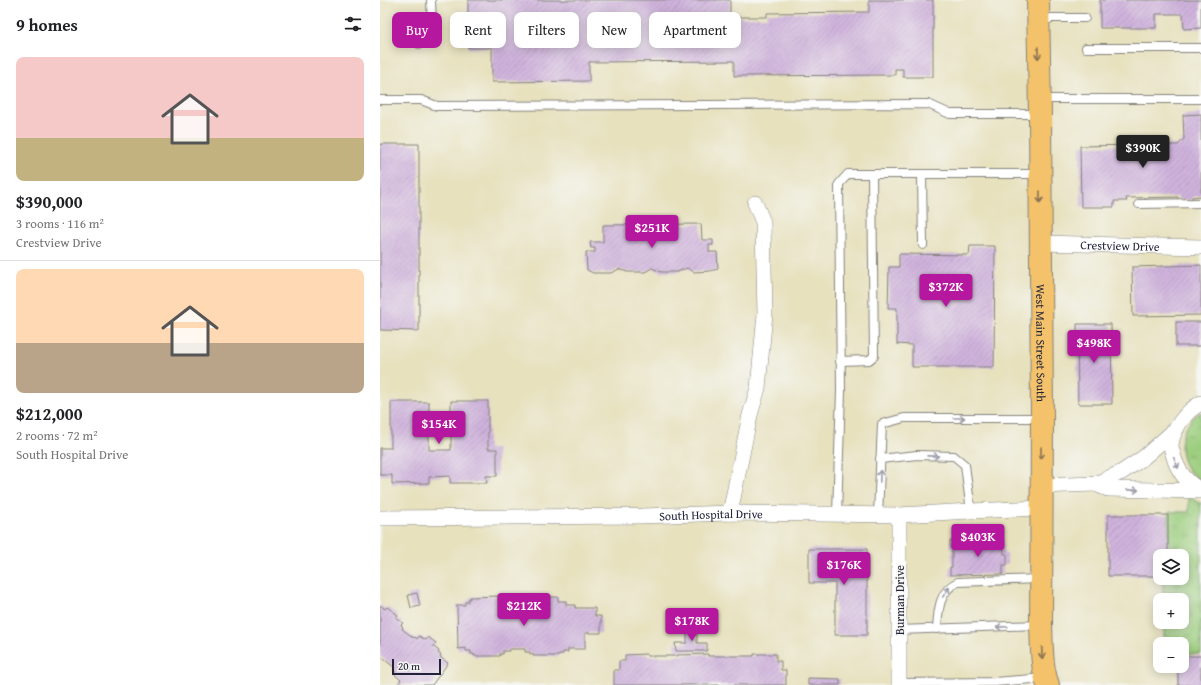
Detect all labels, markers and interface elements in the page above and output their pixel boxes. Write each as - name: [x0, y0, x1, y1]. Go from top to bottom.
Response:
- text: 9 homes: [16, 12, 78, 37]
- chip: Buy: [392, 12, 442, 48]
- chip: Rent: [450, 12, 506, 48]
- chip: Filters: [514, 12, 579, 48]
- chip: New: [587, 12, 641, 48]
- chip: Apartment: [649, 12, 741, 48]
- icon: filters: [342, 13, 364, 35]
- one-way arrow: [1034, 46, 1042, 59]
- icon: home: [154, 83, 226, 155]
- pin: $390K: [1115, 135, 1171, 169]
- text: $390K: [1125, 138, 1161, 157]
- text: $390,000: [16, 189, 82, 214]
- one-way arrow: [1036, 190, 1044, 203]
- text: 3 rooms · 116 m²: [16, 214, 104, 233]
- pin: $251K: [624, 215, 680, 249]
- text: $251K: [634, 218, 670, 237]
- text: Crestview Drive: [16, 233, 102, 252]
- street label: Crestview Drive: [1080, 236, 1160, 254]
- pin: $372K: [918, 274, 974, 308]
- text: $372K: [928, 277, 964, 296]
- street label: West Main Street South: [1033, 284, 1050, 402]
- icon: home: [154, 295, 226, 367]
- pin: $498K: [1066, 330, 1122, 364]
- text: $498K: [1076, 333, 1112, 352]
- text: $212,000: [16, 401, 82, 426]
- pin: $154K: [411, 411, 467, 445]
- text: $154K: [421, 414, 457, 433]
- one-way arrow: [952, 414, 965, 422]
- text: 2 rooms · 72 m²: [16, 426, 98, 445]
- text: South Hospital Drive: [16, 445, 128, 464]
- one-way arrow: [1037, 446, 1045, 459]
- one-way arrow: [926, 452, 939, 460]
- one-way arrow: [1173, 457, 1181, 469]
- one-way arrow: [876, 470, 883, 483]
- one-way arrow: [1126, 486, 1139, 493]
- street label: South Hospital Drive: [659, 504, 763, 524]
- pin: $403K: [950, 524, 1006, 558]
- text: $403K: [960, 527, 996, 546]
- map controls: [1153, 549, 1189, 673]
- button: layers: [1153, 549, 1189, 585]
- pin: $176K: [816, 552, 872, 586]
- text: $176K: [826, 555, 862, 574]
- street label: Burman Drive: [891, 565, 908, 635]
- one-way arrow: [942, 587, 950, 598]
- pin: $212K: [496, 593, 552, 627]
- button: +: [1153, 593, 1189, 629]
- text: $212K: [506, 596, 542, 615]
- pin: $178K: [664, 608, 720, 642]
- text: $178K: [674, 611, 710, 630]
- one-way arrow: [996, 623, 1009, 630]
- button: −: [1153, 637, 1189, 673]
- one-way arrow: [1038, 646, 1046, 659]
- scale bar: [392, 657, 441, 676]
- text: 20 m: [398, 658, 420, 674]

